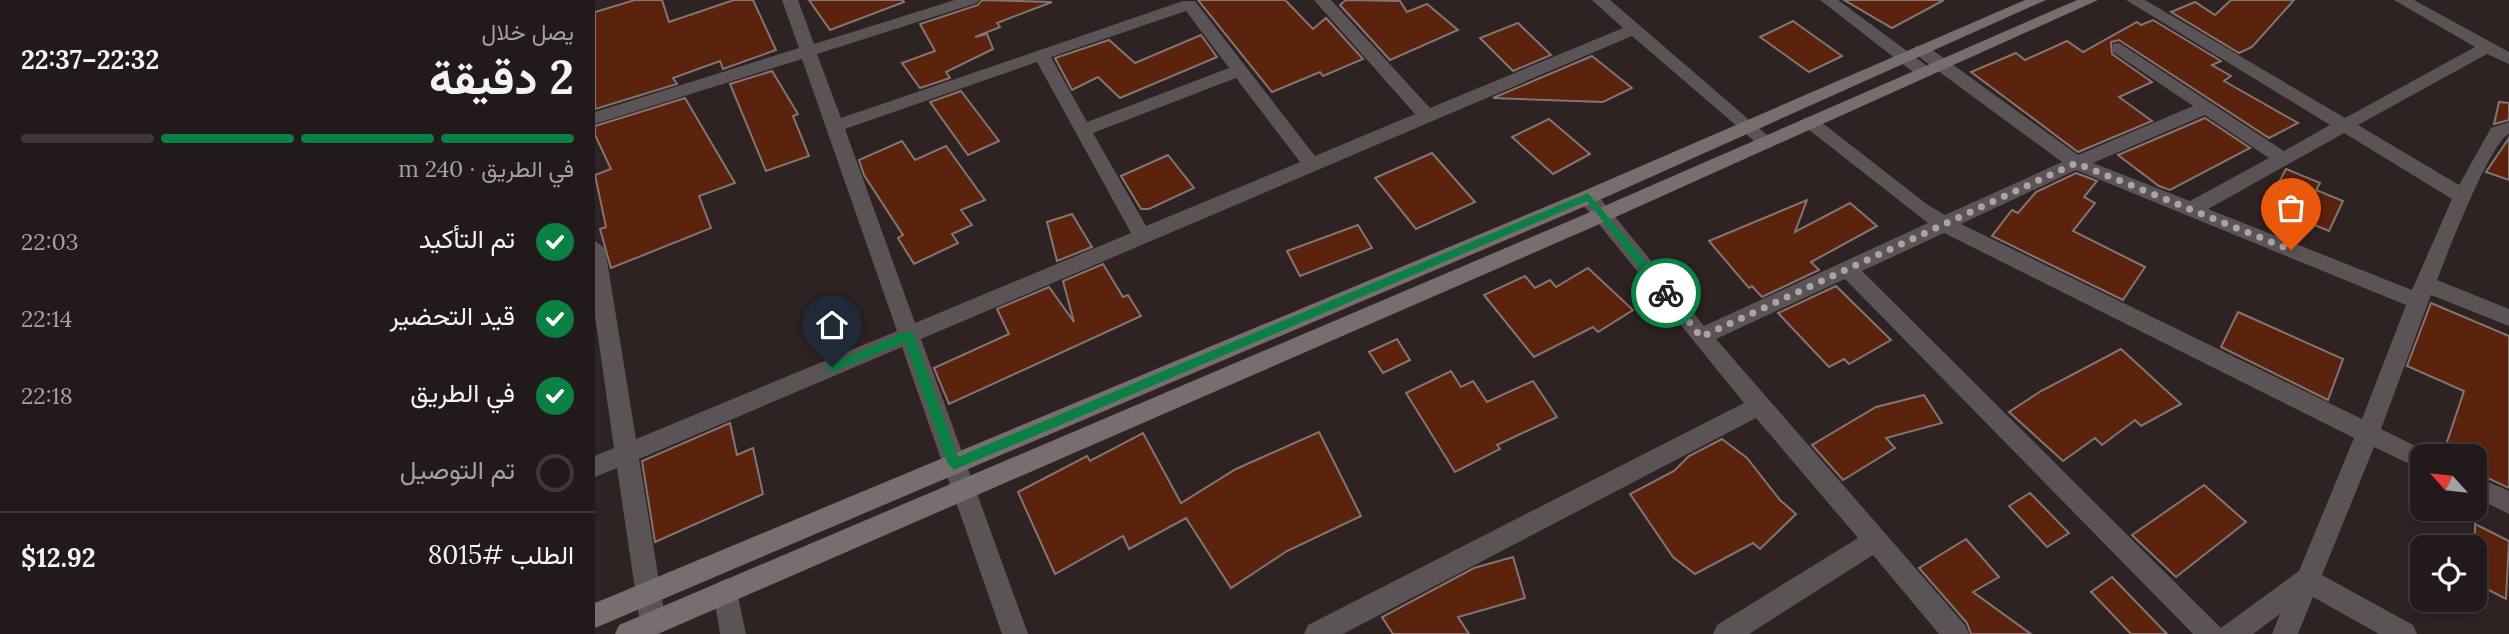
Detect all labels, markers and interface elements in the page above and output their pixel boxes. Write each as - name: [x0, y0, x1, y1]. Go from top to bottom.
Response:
- text: يصل خلال: [482, 17, 574, 46]
- text: 22:32–22:37: [21, 43, 159, 76]
- text: 2 دقيقة: [429, 48, 574, 107]
- text: في الطريق · 240 m: [398, 154, 574, 183]
- pin: [2261, 178, 2321, 250]
- icon: bag: [2272, 189, 2310, 227]
- text: تم التأكيد: [419, 222, 515, 255]
- icon: check: [536, 223, 574, 261]
- text: 22:03: [21, 227, 79, 256]
- courier: [1631, 258, 1701, 328]
- icon: bike: [1647, 274, 1685, 312]
- pin: [802, 295, 862, 367]
- text: قيد التحضير: [390, 299, 515, 332]
- icon: check: [536, 300, 574, 338]
- text: 22:14: [21, 304, 72, 333]
- icon: home: [813, 306, 851, 344]
- text: في الطريق: [410, 376, 515, 409]
- icon: check: [536, 377, 574, 415]
- text: 22:18: [21, 381, 73, 410]
- north arrow: [2410, 444, 2487, 522]
- map controls: [2410, 444, 2487, 612]
- text: تم التوصيل: [400, 453, 515, 486]
- button: locate: [2410, 535, 2487, 612]
- text: الطلب #8015: [428, 538, 574, 571]
- text: $12.92: [21, 541, 96, 574]

